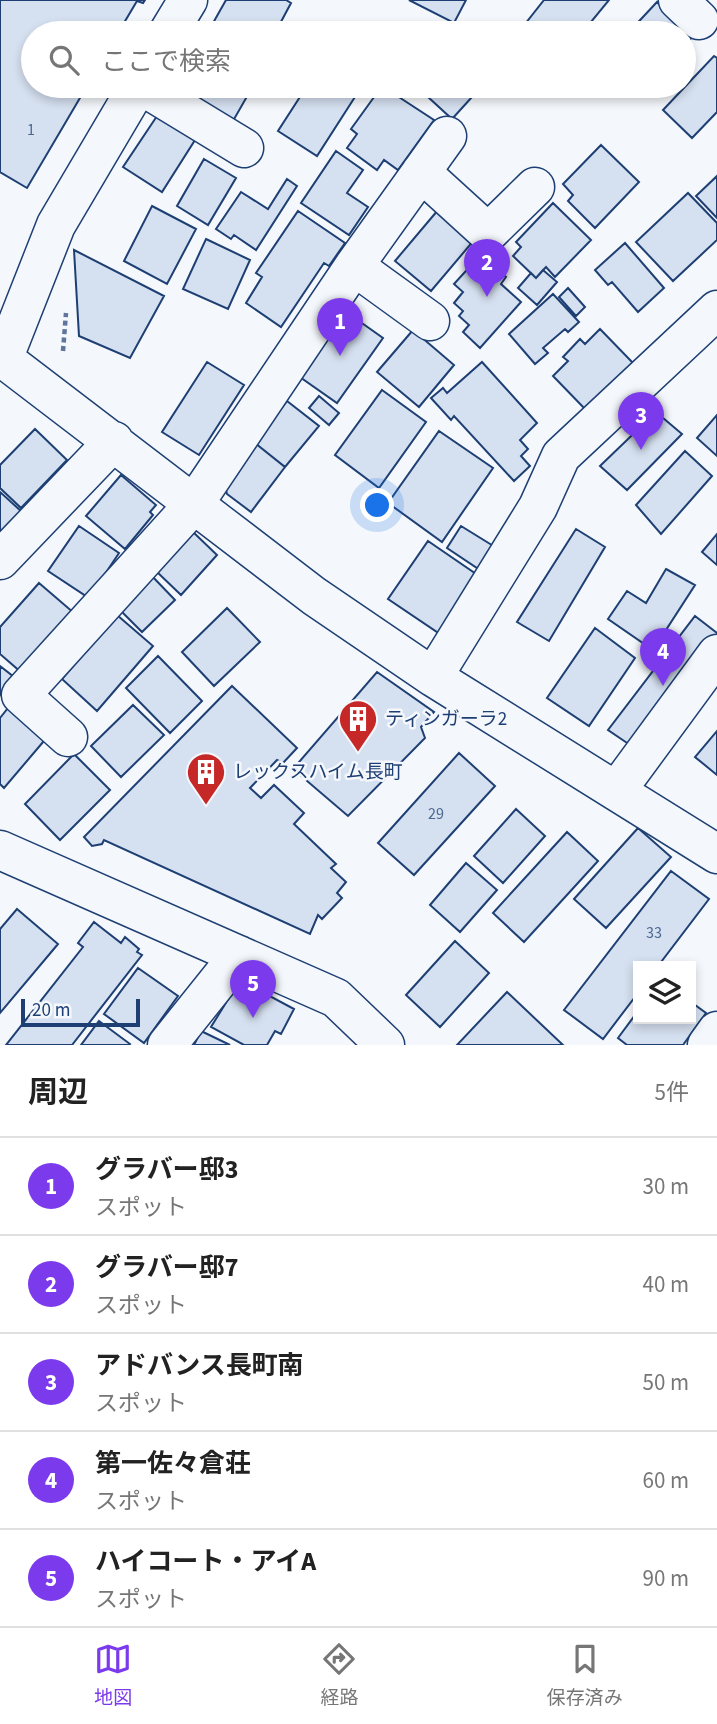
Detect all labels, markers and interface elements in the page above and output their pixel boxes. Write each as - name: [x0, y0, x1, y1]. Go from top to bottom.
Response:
- search box: [21, 21, 696, 98]
- icon: search: [45, 41, 83, 79]
- text: ここで検索: [101, 43, 231, 80]
- house number: 1: [27, 119, 35, 141]
- pin: 2: [464, 239, 510, 297]
- pin: 1: [317, 298, 363, 356]
- pin: 3: [618, 392, 664, 450]
- your location: [360, 488, 394, 522]
- pin: 4: [640, 628, 686, 686]
- building icon: ティンガーラ2: [337, 698, 379, 753]
- place label: ティンガーラ2: [385, 706, 507, 733]
- building icon: レックスハイム長町: [185, 751, 227, 806]
- place label: レックスハイム長町: [233, 759, 403, 786]
- house number: 29: [428, 803, 444, 825]
- house number: 33: [646, 922, 662, 944]
- pin: 5: [230, 960, 276, 1018]
- map controls: [633, 961, 696, 1024]
- button: layers: [633, 961, 696, 1024]
- scale bar: [21, 996, 140, 1028]
- text: 20 m: [32, 997, 70, 1024]
- text: 周辺: [28, 1071, 88, 1114]
- text: 5件: [655, 1076, 689, 1109]
- text: グラバー邸3: [95, 1151, 238, 1188]
- text: 1: [45, 1170, 57, 1203]
- text: 30 m: [642, 1170, 689, 1203]
- text: スポット: [95, 1191, 187, 1224]
- text: グラバー邸7: [95, 1249, 238, 1286]
- text: 2: [45, 1268, 57, 1301]
- text: 40 m: [642, 1268, 689, 1301]
- text: スポット: [95, 1289, 187, 1322]
- text: アドバンス長町南: [95, 1347, 304, 1384]
- text: 3: [45, 1366, 57, 1399]
- text: 50 m: [642, 1366, 689, 1399]
- text: スポット: [95, 1387, 187, 1420]
- text: 第一佐々倉荘: [95, 1445, 251, 1482]
- text: 4: [45, 1464, 57, 1497]
- text: 60 m: [642, 1464, 689, 1497]
- text: スポット: [95, 1485, 187, 1518]
- text: ハイコート・アイA: [95, 1543, 316, 1580]
- text: 5: [45, 1562, 57, 1595]
- text: 90 m: [642, 1562, 689, 1595]
- text: スポット: [95, 1583, 187, 1616]
- tab: 地図: [94, 1640, 132, 1712]
- tab: 経路: [320, 1640, 359, 1712]
- tab: 保存済み: [547, 1640, 623, 1712]

